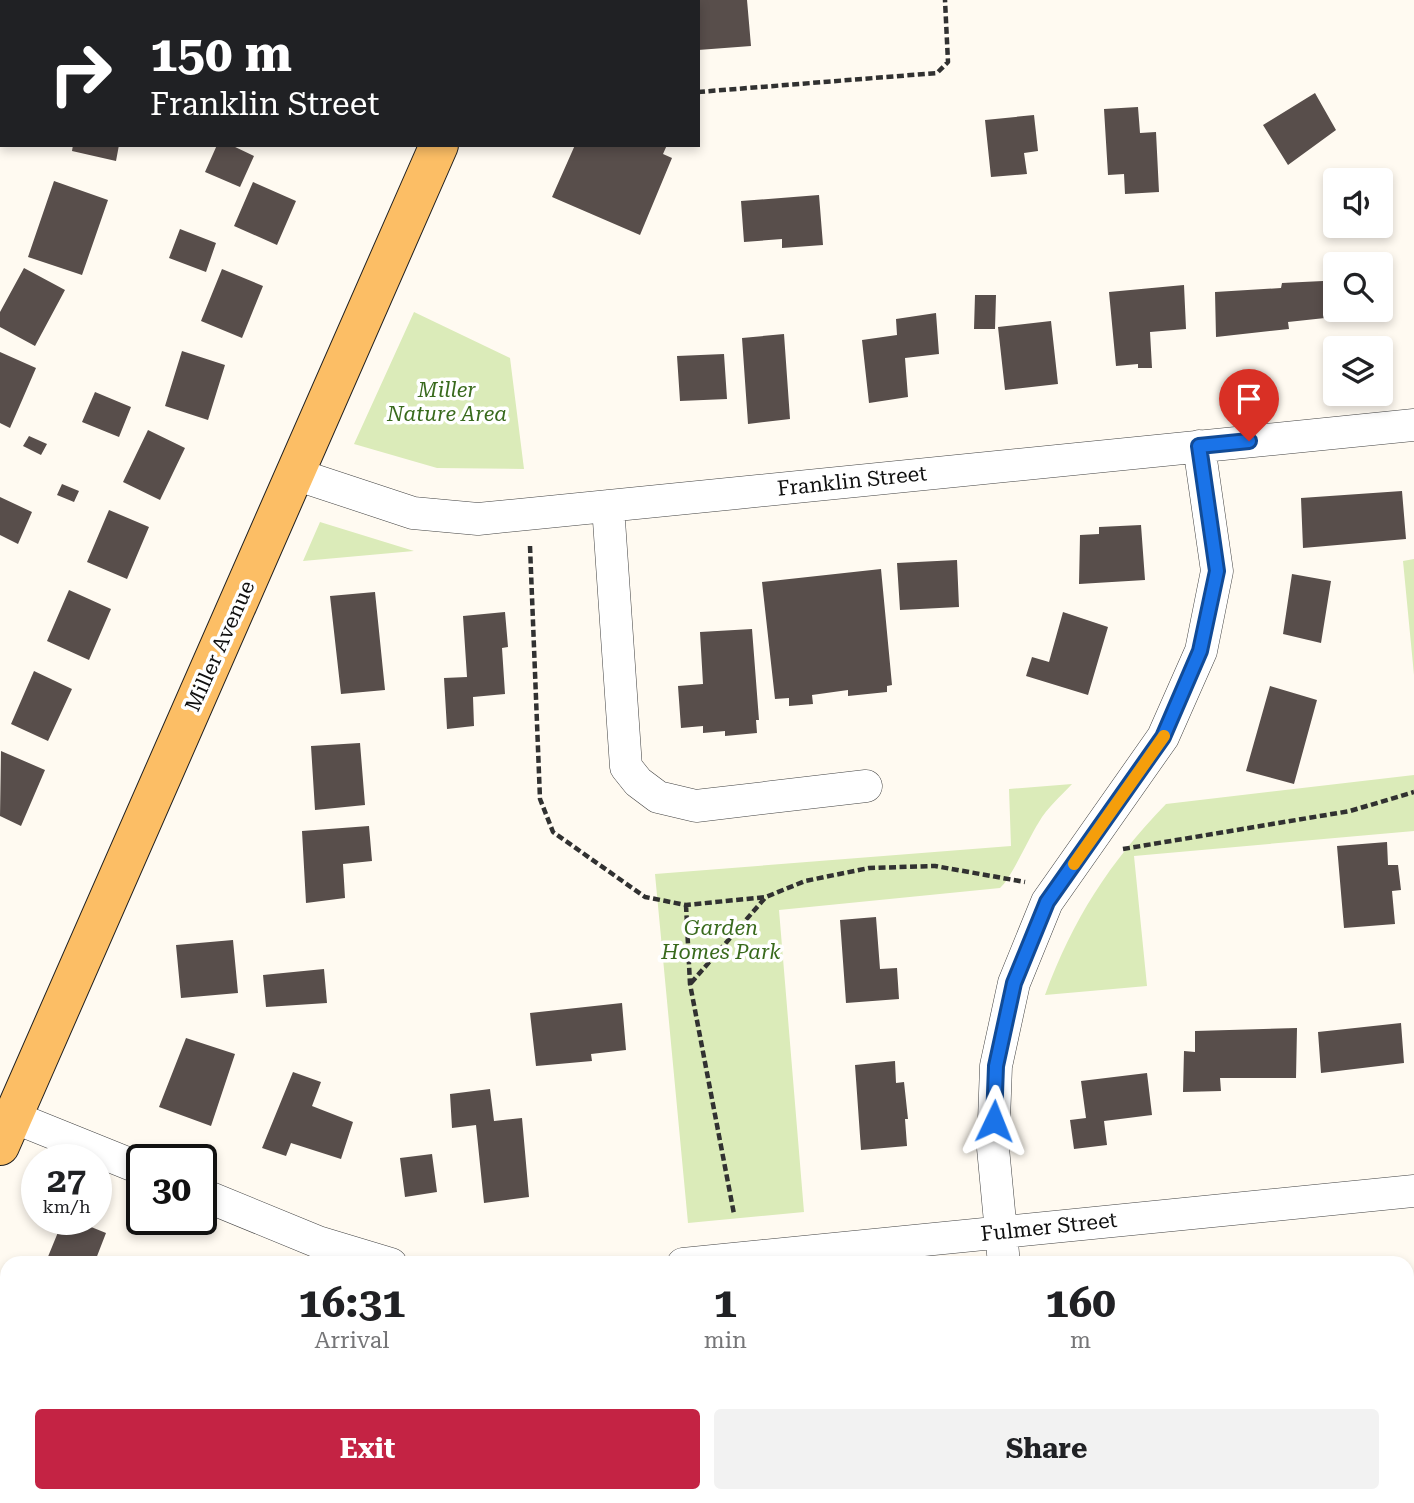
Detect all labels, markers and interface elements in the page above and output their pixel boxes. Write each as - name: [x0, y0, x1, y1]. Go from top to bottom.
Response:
- text: 150 m: [150, 26, 292, 83]
- icon: right: [35, 28, 126, 119]
- text: Franklin Street: [150, 85, 379, 123]
- map controls: [1323, 168, 1393, 406]
- button: sound: [1323, 168, 1393, 238]
- button: search: [1323, 252, 1393, 322]
- button: layers: [1323, 336, 1393, 406]
- pin: [1219, 369, 1279, 441]
- park label: Miller Nature Area: [386, 378, 507, 426]
- icon: arrive: [1230, 380, 1268, 418]
- street label: Franklin Street: [776, 461, 928, 501]
- street label: Miller Avenue: [180, 577, 260, 715]
- park label: Garden Homes Park: [660, 916, 781, 964]
- position arrow: [957, 1084, 1031, 1158]
- speed limit sign: 30: [126, 1144, 217, 1235]
- text: 27: [47, 1160, 86, 1201]
- text: km/h: [42, 1196, 91, 1217]
- street label: Fulmer Street: [980, 1208, 1119, 1246]
- text: 16:31: [298, 1278, 405, 1327]
- text: 1: [714, 1278, 737, 1327]
- text: 160: [1045, 1278, 1116, 1327]
- text: Arrival: [314, 1327, 389, 1354]
- text: min: [704, 1327, 747, 1354]
- text: m: [1070, 1327, 1091, 1354]
- button: Exit: [35, 1409, 700, 1489]
- button: Share: [714, 1409, 1379, 1489]

